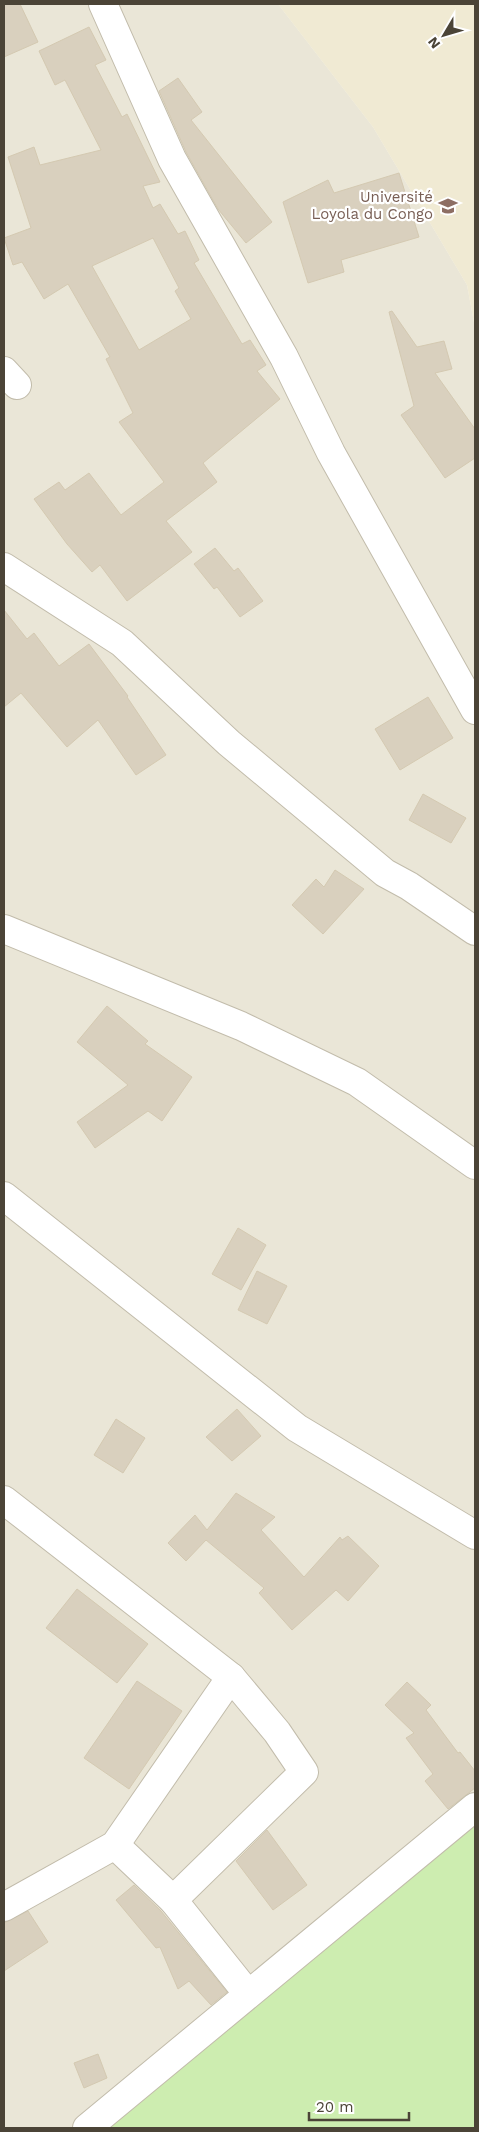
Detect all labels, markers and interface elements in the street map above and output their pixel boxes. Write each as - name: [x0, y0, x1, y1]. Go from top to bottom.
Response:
- north arrow: [419, 10, 469, 60]
- text: N: [424, 34, 443, 52]
- place label: Université Loyola du Congo: [312, 188, 433, 223]
- school or university icon: Université Loyola du Congo: [437, 195, 459, 217]
- scale bar: [309, 2090, 409, 2122]
- text: 20 m: [316, 2098, 354, 2116]

